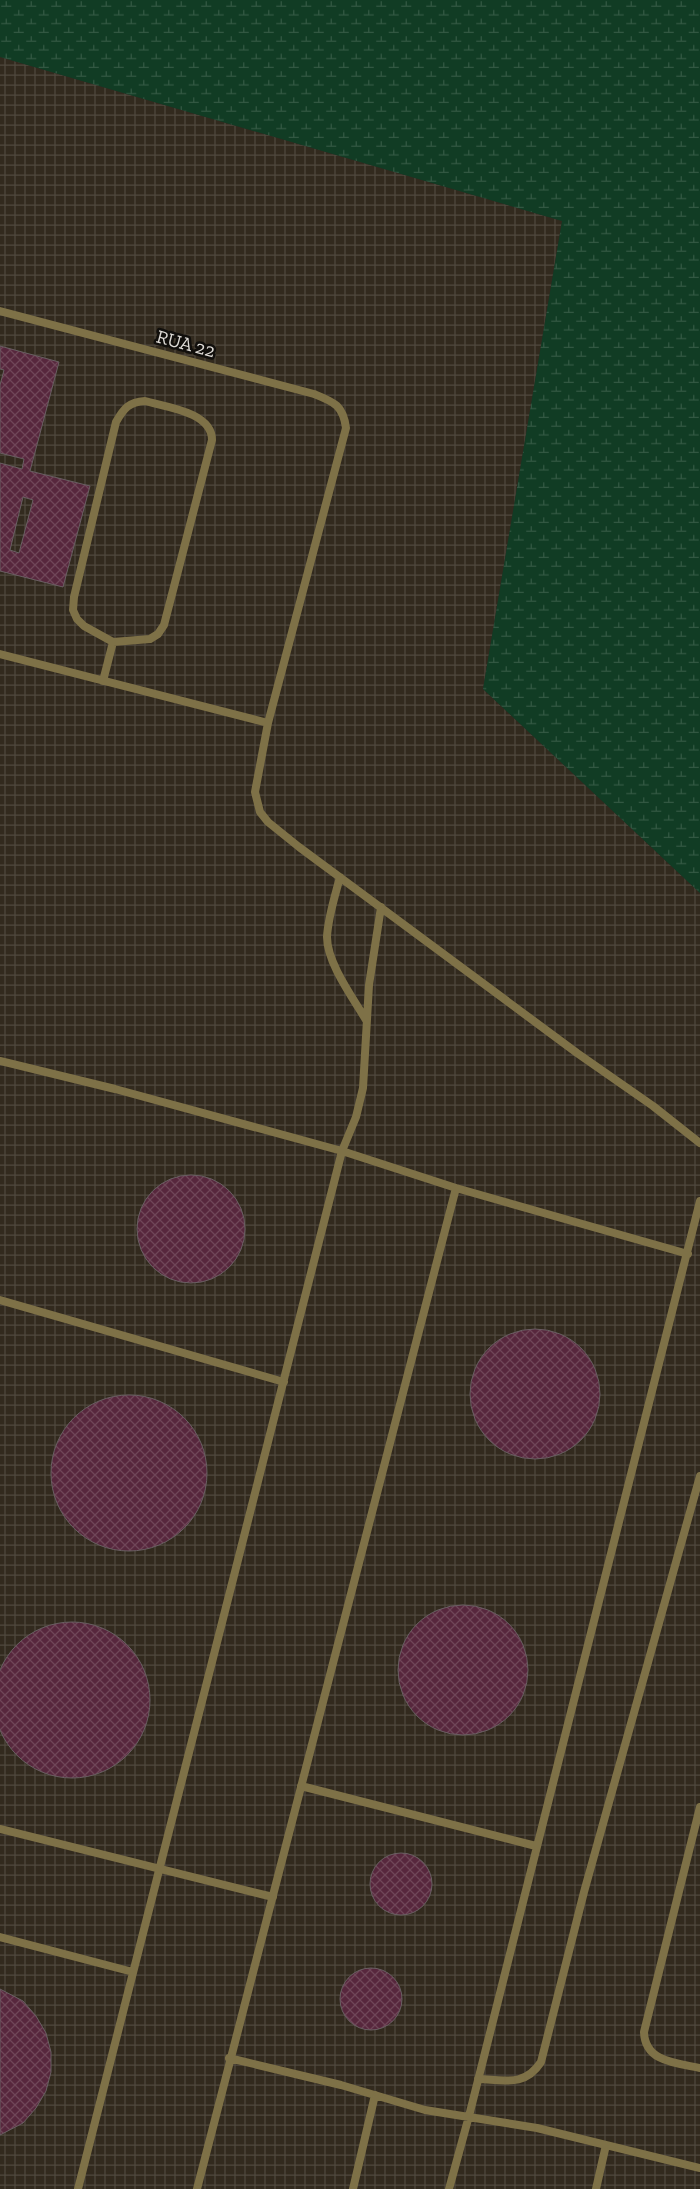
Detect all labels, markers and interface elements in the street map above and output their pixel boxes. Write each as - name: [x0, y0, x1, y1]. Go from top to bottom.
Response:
- street label: RUA 22: [154, 325, 218, 362]

